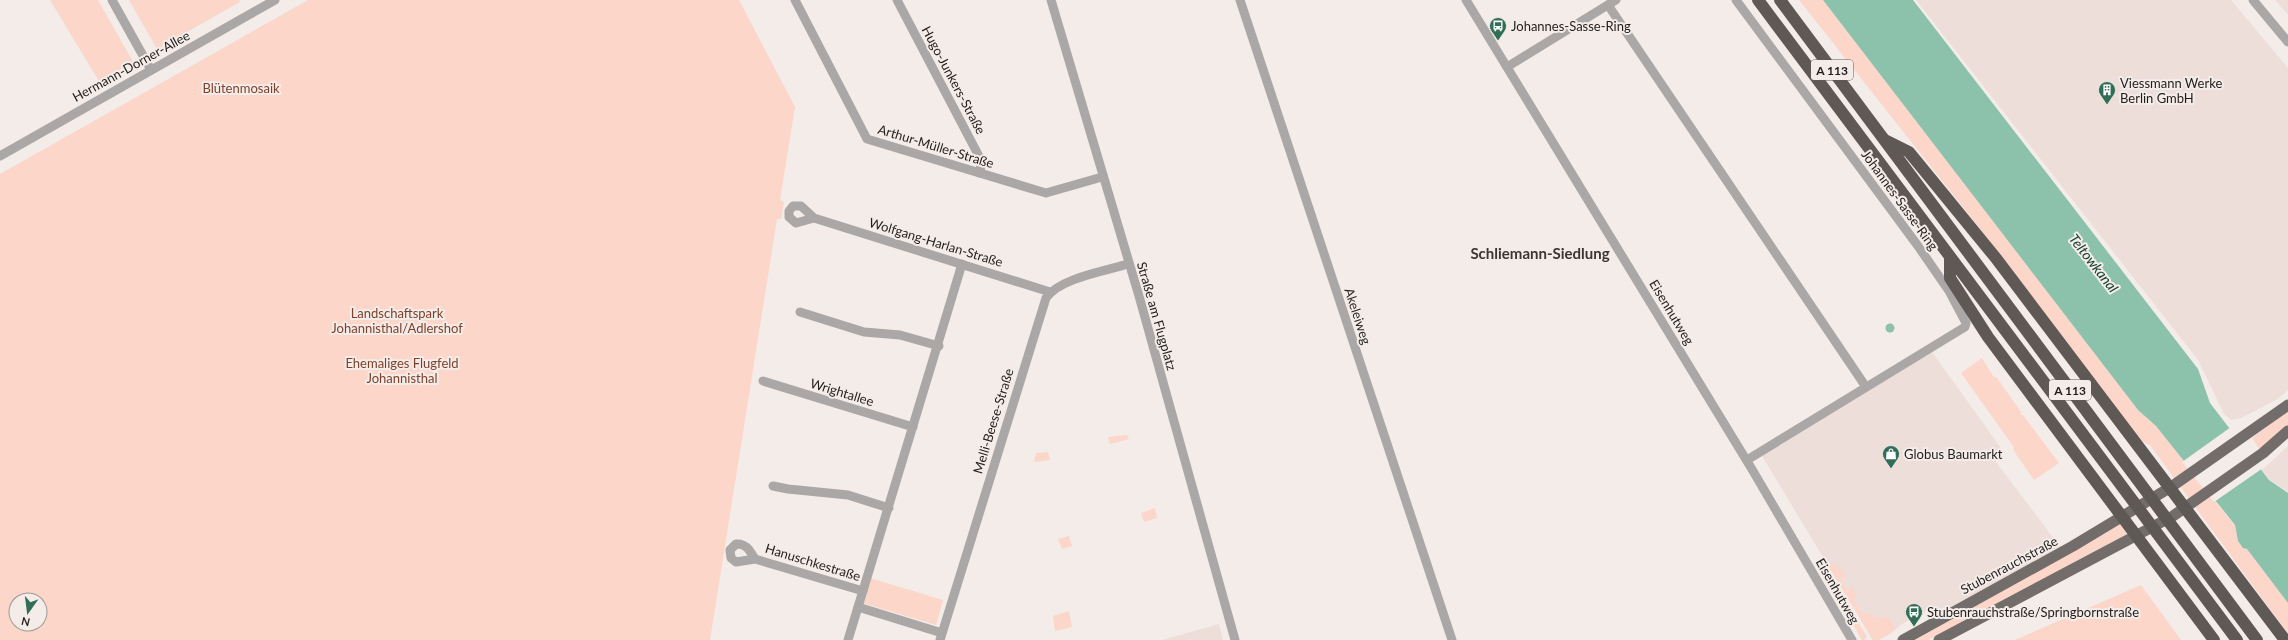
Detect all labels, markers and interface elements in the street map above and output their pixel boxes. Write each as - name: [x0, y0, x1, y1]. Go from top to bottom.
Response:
- bus stop icon: Johannes-Sasse-Ring: [1488, 16, 1508, 41]
- place label: Johannes-Sasse-Ring: [1511, 18, 1631, 34]
- street label: Hugo-Junkers-Straße: [919, 23, 989, 137]
- street label: Hermann-Dorner-Allee: [69, 27, 193, 105]
- road number: A 113: [1811, 60, 1853, 80]
- place label: Viessmann Werke Berlin GmbH: [2120, 75, 2222, 106]
- park label: Blütenmosaik: [202, 80, 280, 96]
- building icon: Viessmann Werke Berlin GmbH: [2097, 80, 2117, 105]
- street label: Arthur-Müller-Straße: [876, 121, 996, 171]
- street label: Johannes-Sasse-Ring: [1858, 147, 1942, 253]
- street label: Wolfgang-Harlan-Straße: [867, 214, 1005, 270]
- water label: Teltowkanal: [2066, 230, 2122, 296]
- district label: Schliemann-Siedlung: [1470, 244, 1610, 262]
- street label: Straße am Flugplatz: [1134, 260, 1180, 372]
- street label: Eisenhutweg: [1646, 276, 1698, 348]
- street label: Akeleiweg: [1341, 286, 1375, 347]
- park label: Landschaftspark Johannisthal/Adlershof: [331, 305, 463, 336]
- park label: Ehemaliges Flugfeld Johannisthal: [345, 355, 459, 386]
- street label: Melli-Beese-Straße: [969, 366, 1017, 476]
- street label: Wrightallee: [808, 375, 876, 409]
- road number: A 113: [2049, 380, 2091, 400]
- shop icon: Globus Baumarkt: [1881, 444, 1901, 469]
- place label: Globus Baumarkt: [1904, 446, 2003, 462]
- street label: Stubenrauchstraße: [1958, 533, 2060, 597]
- street label: Hanuschkestraße: [763, 540, 863, 584]
- street label: Eisenhutweg: [1813, 555, 1863, 627]
- north arrow: [8, 592, 48, 632]
- bus stop icon: Stubenrauchstraße/Springbornstraße: [1904, 602, 1924, 627]
- place label: Stubenrauchstraße/Springbornstraße: [1927, 604, 2139, 620]
- text: N: [20, 615, 31, 630]

